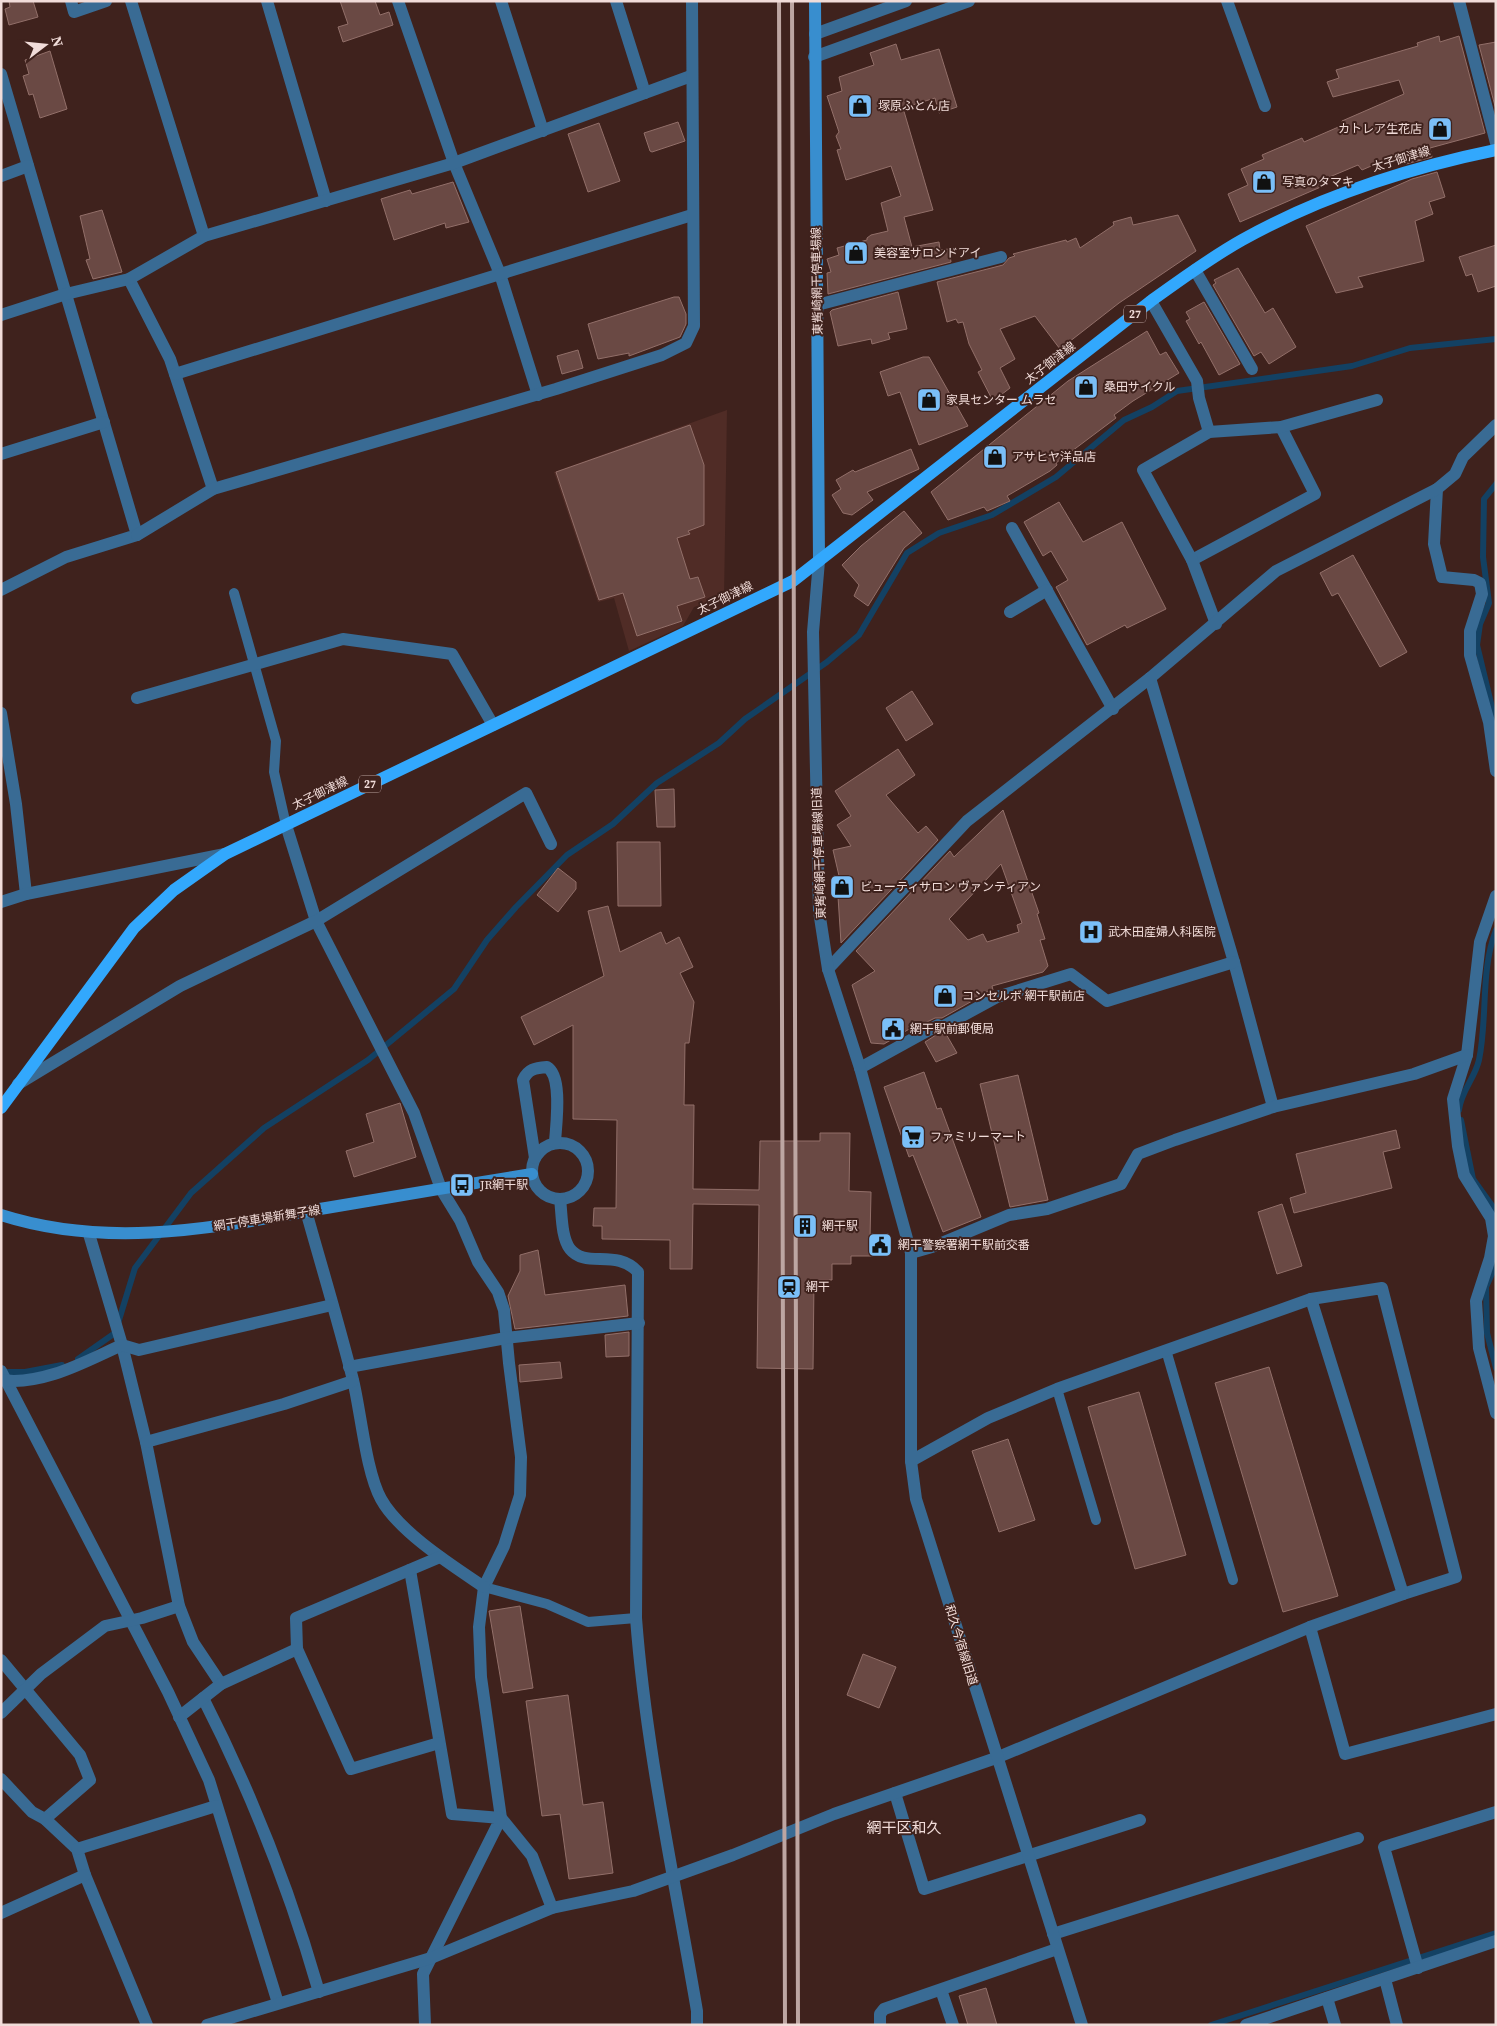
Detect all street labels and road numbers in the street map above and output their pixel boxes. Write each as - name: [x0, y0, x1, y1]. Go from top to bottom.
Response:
- street label: 太子御津線: [1370, 143, 1432, 175]
- street label: 東觜崎網干停車場線: [808, 227, 826, 335]
- road number: 27: [1124, 306, 1146, 322]
- street label: 太子御津線: [1021, 338, 1079, 388]
- street label: 太子御津線: [695, 578, 755, 618]
- street label: 太子御津線: [290, 773, 350, 813]
- road number: 27: [359, 776, 381, 792]
- street label: 東觜崎網干停車場線旧道: [809, 787, 829, 919]
- street label: 網干停車場新舞子線: [212, 1202, 322, 1234]
- street label: 和久今宿線旧道: [941, 1602, 981, 1688]

